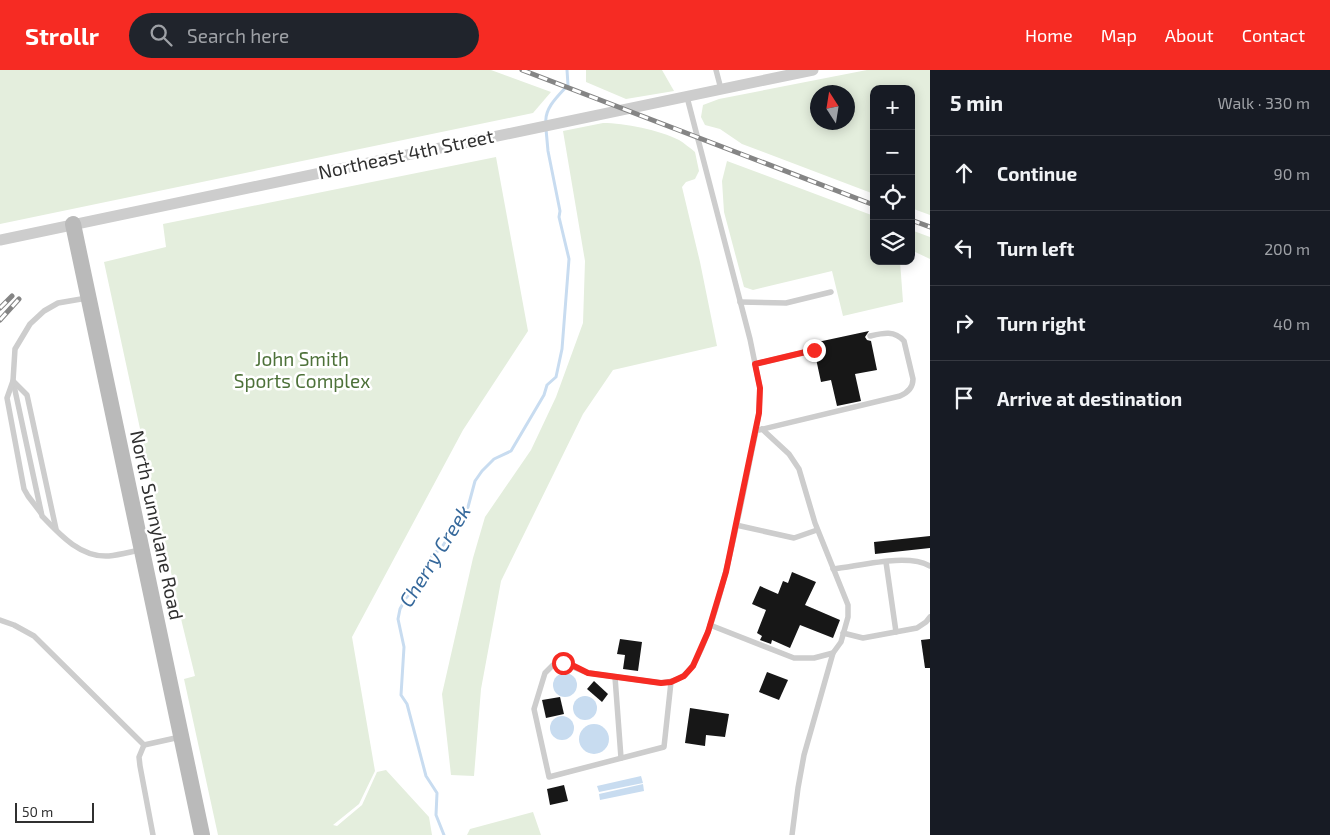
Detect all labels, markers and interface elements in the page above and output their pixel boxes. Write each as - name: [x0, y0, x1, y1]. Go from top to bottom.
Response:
- search box: [129, 13, 479, 58]
- text: Strollr: [25, 21, 99, 50]
- icon: search: [147, 21, 175, 49]
- text: Search here: [187, 24, 289, 47]
- text: Home: [1025, 24, 1073, 46]
- text: Map: [1101, 24, 1137, 46]
- text: About: [1165, 24, 1214, 46]
- text: Contact: [1242, 24, 1305, 46]
- north arrow: [810, 85, 855, 130]
- map controls: [870, 85, 915, 265]
- button: +: [870, 85, 915, 130]
- text: 5 min: [950, 90, 1003, 115]
- text: Walk · 330 m: [1218, 93, 1310, 112]
- street label: Northeast 4th Street: [316, 124, 496, 183]
- button: −: [870, 130, 915, 175]
- icon: ahead: [950, 159, 978, 187]
- text: Continue: [997, 162, 1077, 185]
- text: 90 m: [1274, 164, 1310, 183]
- button: locate: [870, 175, 915, 220]
- button: layers: [870, 220, 915, 265]
- icon: left: [950, 234, 978, 262]
- text: Turn left: [997, 237, 1074, 260]
- text: 200 m: [1264, 239, 1310, 258]
- icon: right: [950, 309, 978, 337]
- text: Turn right: [997, 312, 1085, 335]
- text: 40 m: [1273, 314, 1310, 333]
- route end: [803, 339, 826, 362]
- park label: John Smith Sports Complex: [234, 347, 370, 392]
- icon: arrive: [950, 384, 978, 412]
- text: Arrive at destination: [997, 387, 1182, 410]
- street label: North Sunnylane Road: [126, 428, 189, 622]
- water label: Cherry Creek: [393, 500, 476, 611]
- route start: [552, 652, 575, 675]
- scale bar: [15, 800, 94, 823]
- text: 50 m: [22, 803, 53, 820]

